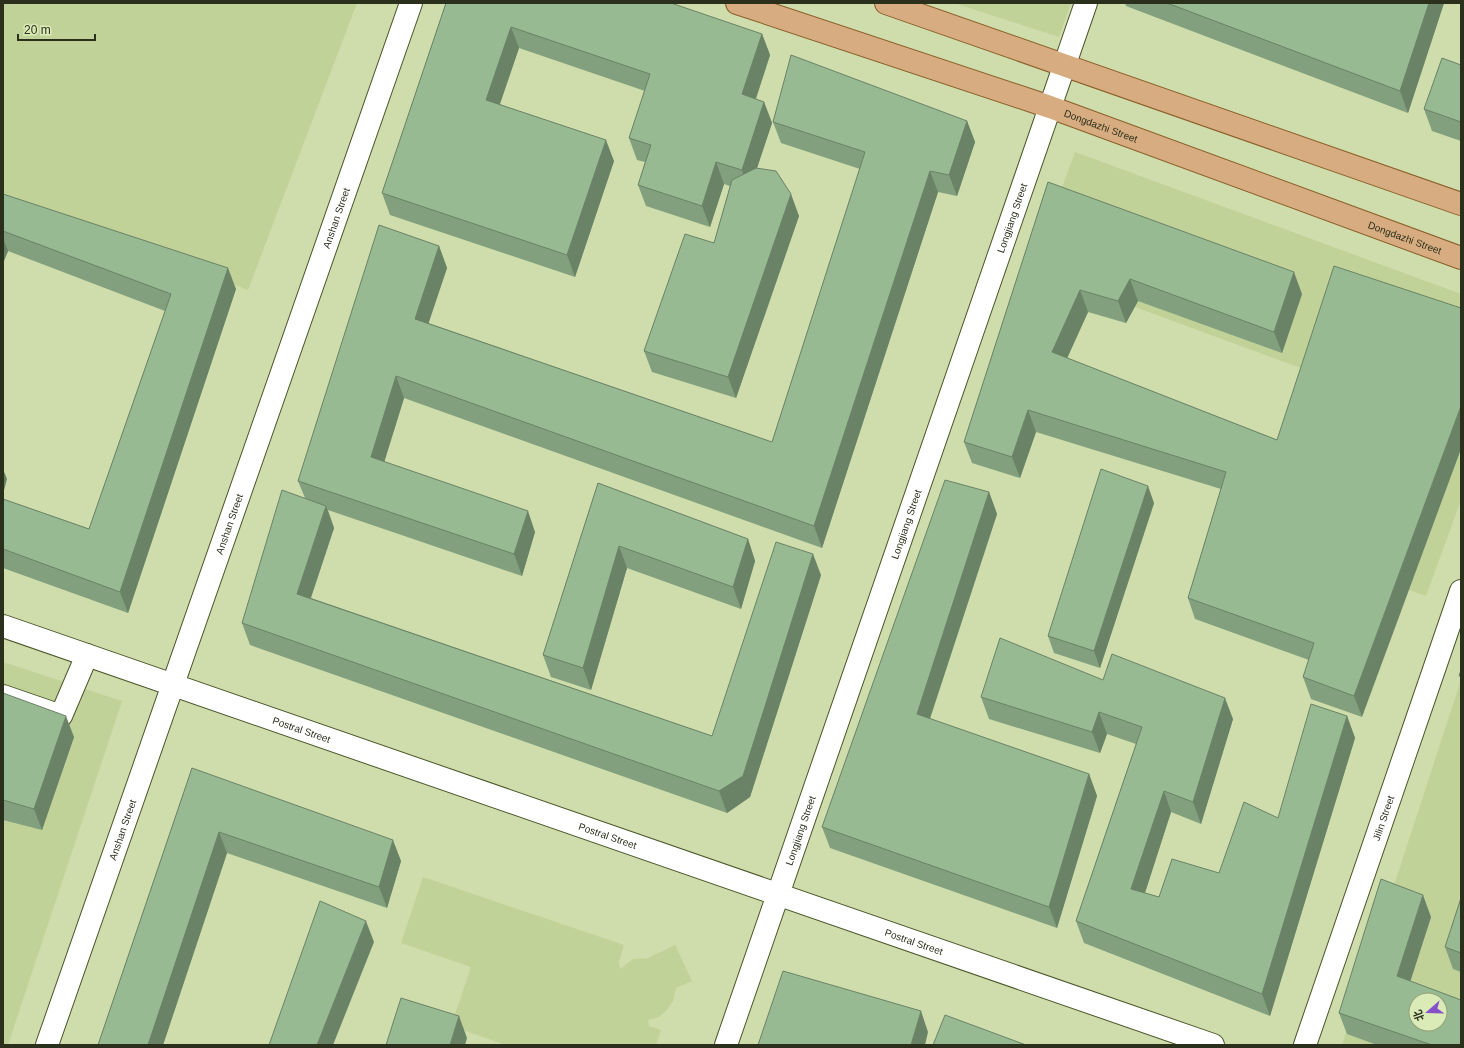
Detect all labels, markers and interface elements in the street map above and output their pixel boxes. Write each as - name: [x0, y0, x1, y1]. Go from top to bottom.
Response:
- scale bar: [18, 16, 95, 42]
- text: 20 m: [24, 23, 51, 37]
- street label: Dongdazhi Street: [1063, 107, 1139, 144]
- street label: Longjiang Street: [995, 182, 1029, 254]
- street label: Anshan Street: [320, 186, 352, 250]
- street label: Dongdazhi Street: [1367, 219, 1443, 256]
- street label: Longjiang Street: [889, 488, 923, 560]
- street label: Anshan Street: [213, 492, 245, 556]
- street label: Postral Street: [271, 714, 332, 745]
- street label: Longjiang Street: [783, 794, 817, 867]
- street label: Jilin Street: [1370, 794, 1396, 842]
- street label: Anshan Street: [107, 798, 138, 861]
- street label: Postral Street: [577, 820, 638, 851]
- street label: Postral Street: [883, 926, 945, 957]
- north arrow: [1408, 992, 1448, 1032]
- text: 北: [1411, 1008, 1426, 1023]

